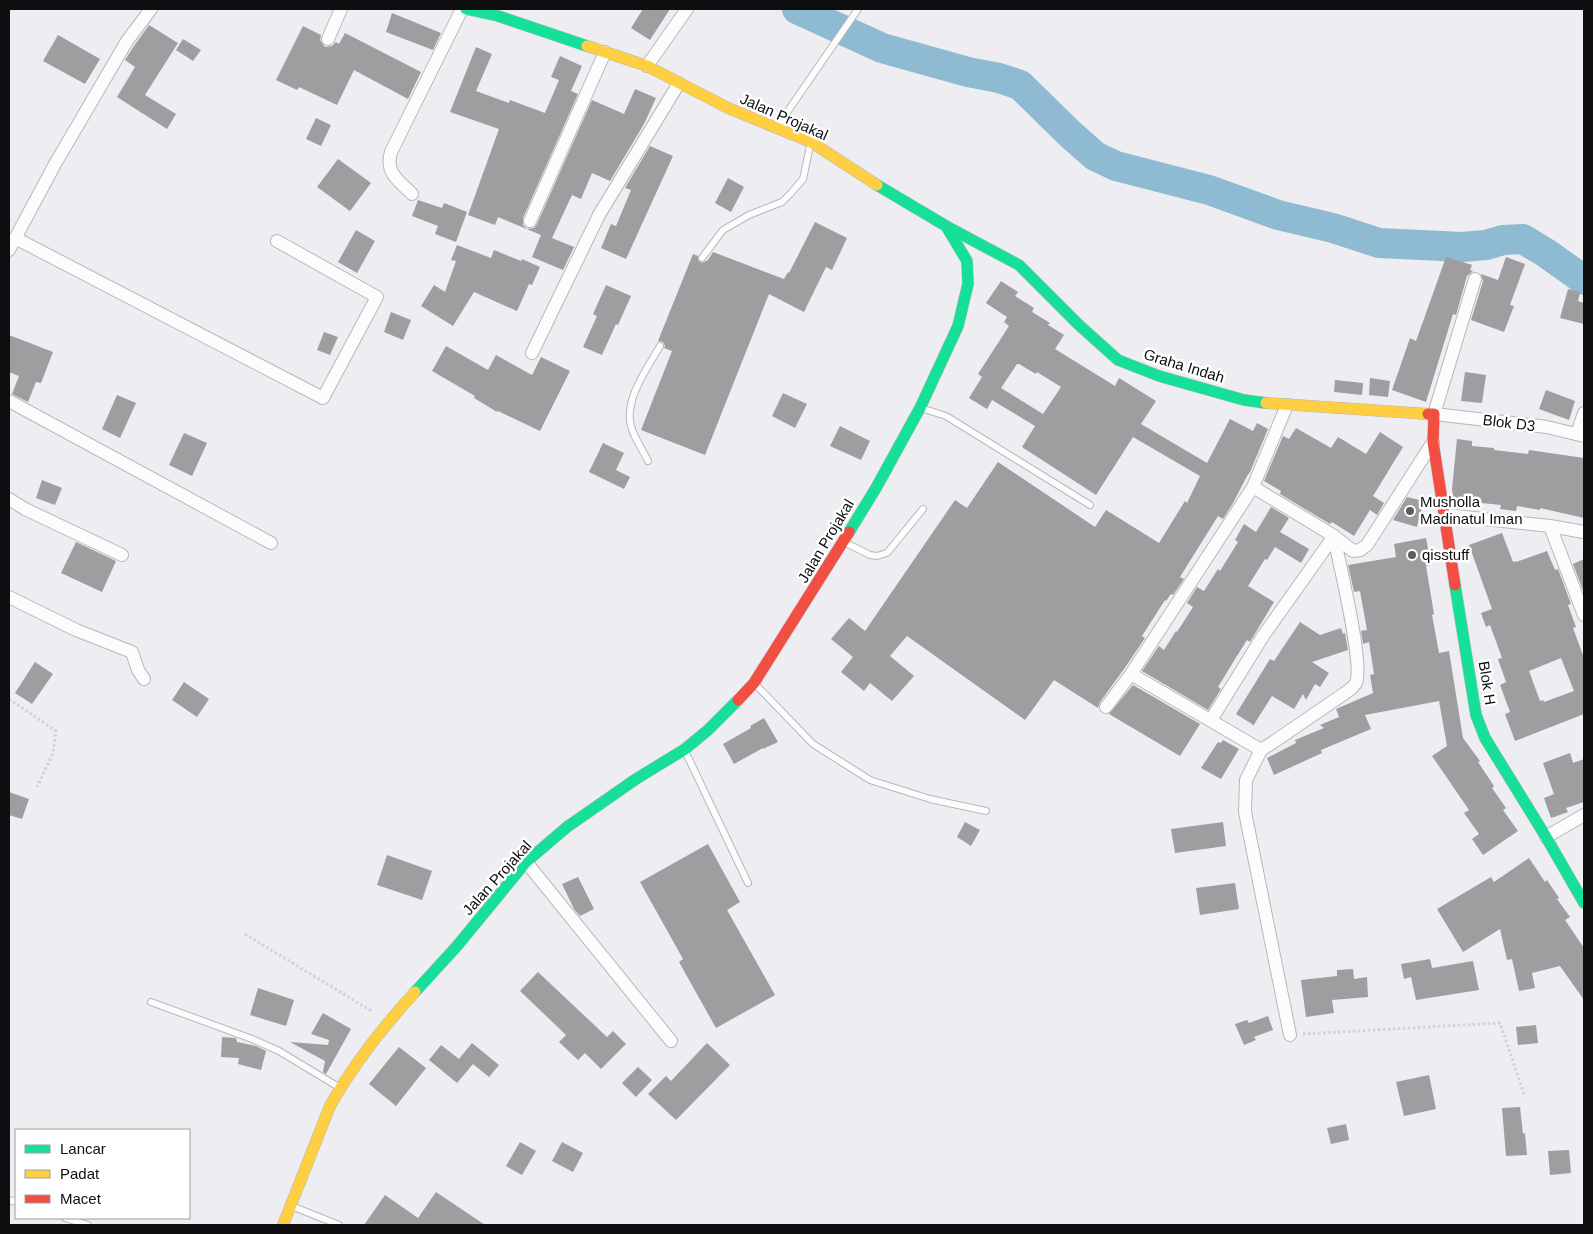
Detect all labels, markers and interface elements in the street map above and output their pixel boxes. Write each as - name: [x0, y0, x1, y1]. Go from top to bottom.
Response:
- street label: Jalan Projakal: [738, 90, 831, 143]
- street label: Graha Indah: [1142, 345, 1227, 386]
- street label: Blok D3: [1482, 411, 1536, 434]
- place label: Musholla Madinatul Iman: [1420, 493, 1523, 527]
- street label: Jalan Projakal: [794, 496, 857, 586]
- marker: Musholla Madinatul Iman: [1404, 505, 1416, 517]
- place label: qisstuff: [1422, 546, 1470, 563]
- marker: qisstuff: [1406, 549, 1418, 561]
- street label: Blok H: [1476, 660, 1499, 706]
- street label: Jalan Projakal: [459, 837, 534, 918]
- legend: [15, 1129, 190, 1219]
- text: Lancar: [60, 1140, 106, 1157]
- text: Padat: [60, 1165, 100, 1182]
- text: Macet: [60, 1190, 102, 1207]

